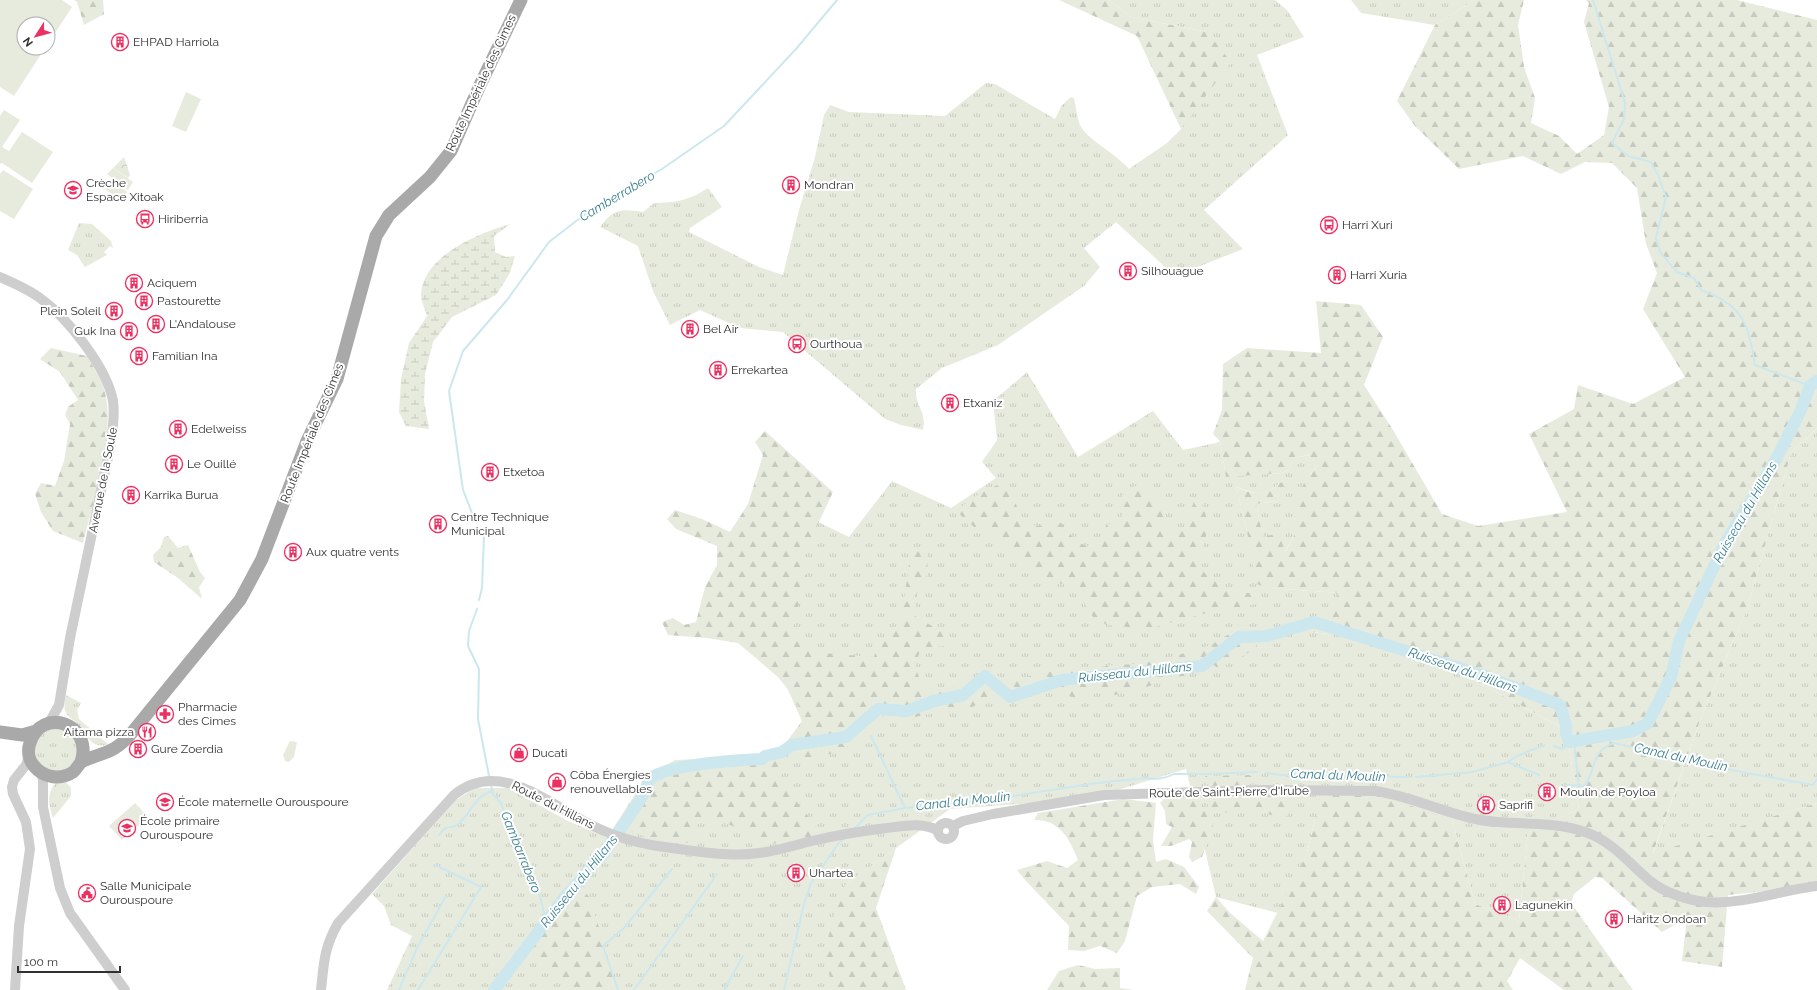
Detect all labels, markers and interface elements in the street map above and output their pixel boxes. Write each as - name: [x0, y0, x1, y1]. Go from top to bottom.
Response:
- street label: Route Impériale des Cimes: [443, 12, 519, 154]
- north arrow: [16, 16, 56, 56]
- building icon: EHPAD Harriola: [110, 32, 130, 52]
- text: N: [21, 34, 36, 49]
- place label: EHPAD Harriola: [133, 35, 219, 49]
- water label: Camberrabero: [577, 168, 657, 224]
- building icon: Mondran: [781, 175, 801, 195]
- place label: Crèche Espace Xitoak: [86, 176, 164, 204]
- place label: Mondran: [804, 178, 854, 192]
- school or university icon: Crèche Espace Xitoak: [63, 180, 83, 200]
- bus stop icon: Hiriberria: [135, 209, 155, 229]
- place label: Hiriberria: [158, 212, 208, 226]
- bus stop icon: Harri Xuri: [1319, 215, 1339, 235]
- place label: Harri Xuri: [1342, 218, 1393, 232]
- building icon: Silhouague: [1118, 261, 1138, 281]
- place label: Silhouague: [1141, 264, 1204, 278]
- building icon: Harri Xuria: [1327, 265, 1347, 285]
- place label: Harri Xuria: [1350, 268, 1407, 282]
- building icon: Aciquem: [124, 273, 144, 293]
- place label: Aciquem: [147, 276, 197, 290]
- building icon: Pastourette: [134, 291, 154, 311]
- place label: Pastourette: [157, 294, 221, 308]
- building icon: Plein Soleil: [104, 301, 124, 321]
- place label: Plein Soleil: [40, 304, 102, 318]
- building icon: L'Andalouse: [146, 314, 166, 334]
- place label: L'Andalouse: [169, 317, 236, 331]
- building icon: Bel Air: [680, 319, 700, 339]
- building icon: Guk Ina: [119, 321, 139, 341]
- place label: Bel Air: [703, 322, 739, 336]
- place label: Guk Ina: [74, 324, 116, 338]
- bus stop icon: Ourthoua: [787, 334, 807, 354]
- place label: Ourthoua: [810, 337, 862, 351]
- building icon: Familian Ina: [129, 346, 149, 366]
- place label: Familian Ina: [152, 349, 217, 363]
- building icon: Errekartea: [708, 360, 728, 380]
- street label: Route Impériale des Cimes: [278, 361, 347, 505]
- place label: Errekartea: [731, 363, 788, 377]
- building icon: Etxaniz: [940, 393, 960, 413]
- place label: Etxaniz: [963, 396, 1002, 410]
- building icon: Edelweiss: [168, 419, 188, 439]
- place label: Edelweiss: [191, 422, 247, 436]
- street label: Avenue de la Soule: [86, 426, 120, 534]
- building icon: Le Ouillé: [164, 454, 184, 474]
- place label: Le Ouillé: [187, 457, 236, 471]
- water label: Ruisseau du Hillans: [1710, 459, 1780, 565]
- building icon: Etxetoa: [480, 462, 500, 482]
- place label: Etxetoa: [503, 465, 545, 479]
- building icon: Karrika Burua: [121, 485, 141, 505]
- place label: Karrika Burua: [144, 488, 218, 502]
- place label: Centre Technique Municipal: [451, 510, 549, 538]
- building icon: Centre Technique Municipal: [428, 514, 448, 534]
- building icon: Aux quatre vents: [283, 542, 303, 562]
- place label: Aux quatre vents: [306, 545, 399, 559]
- water label: Ruisseau du Hillans: [1407, 644, 1519, 696]
- water label: Ruisseau du Hillans: [1077, 659, 1193, 685]
- place label: Pharmacie des Cimes: [178, 700, 237, 728]
- pharmacy icon: Pharmacie des Cimes: [155, 704, 175, 724]
- restaurant icon: Aitama pizza: [137, 722, 157, 742]
- place label: Aitama pizza: [64, 725, 134, 739]
- building icon: Gure Zoerdia: [128, 739, 148, 759]
- water label: Canal du Moulin: [1633, 740, 1729, 774]
- place label: Gure Zoerdia: [151, 742, 223, 756]
- shop icon: Ducati: [509, 743, 529, 763]
- place label: Ducati: [532, 746, 567, 760]
- water label: Canal du Moulin: [1290, 766, 1386, 784]
- place label: Côba Énergies renouvellables: [570, 768, 652, 796]
- shop icon: Côba Énergies renouvellables: [547, 772, 567, 792]
- street label: Route du Hillans: [509, 778, 597, 832]
- building icon: Moulin de Poyloa: [1537, 782, 1557, 802]
- street label: Route de Saint-Pierre d'Irube: [1149, 784, 1309, 800]
- place label: Moulin de Poyloa: [1560, 785, 1656, 799]
- water label: Canal du Moulin: [915, 789, 1011, 813]
- school or university icon: École maternelle Ourouspoure: [155, 792, 175, 812]
- place label: École maternelle Ourouspoure: [178, 795, 348, 809]
- building icon: Saprifi: [1476, 795, 1496, 815]
- place label: Saprifi: [1499, 798, 1533, 812]
- water label: Gambarrabero: [498, 809, 544, 895]
- place label: École primaire Ourouspoure: [140, 814, 220, 842]
- school or university icon: École primaire Ourouspoure: [117, 818, 137, 838]
- water label: Ruisseau du Hillans: [537, 832, 621, 930]
- building icon: Uhartea: [786, 863, 806, 883]
- place label: Uhartea: [809, 866, 853, 880]
- place label: Salle Municipale Ourouspoure: [100, 879, 191, 907]
- public building icon: Salle Municipale Ourouspoure: [77, 883, 97, 903]
- building icon: Lagunekin: [1492, 895, 1512, 915]
- place label: Lagunekin: [1515, 898, 1573, 912]
- building icon: Haritz Ondoan: [1604, 909, 1624, 929]
- place label: Haritz Ondoan: [1627, 912, 1706, 926]
- scale bar: [18, 948, 120, 974]
- text: 100 m: [24, 955, 58, 969]

